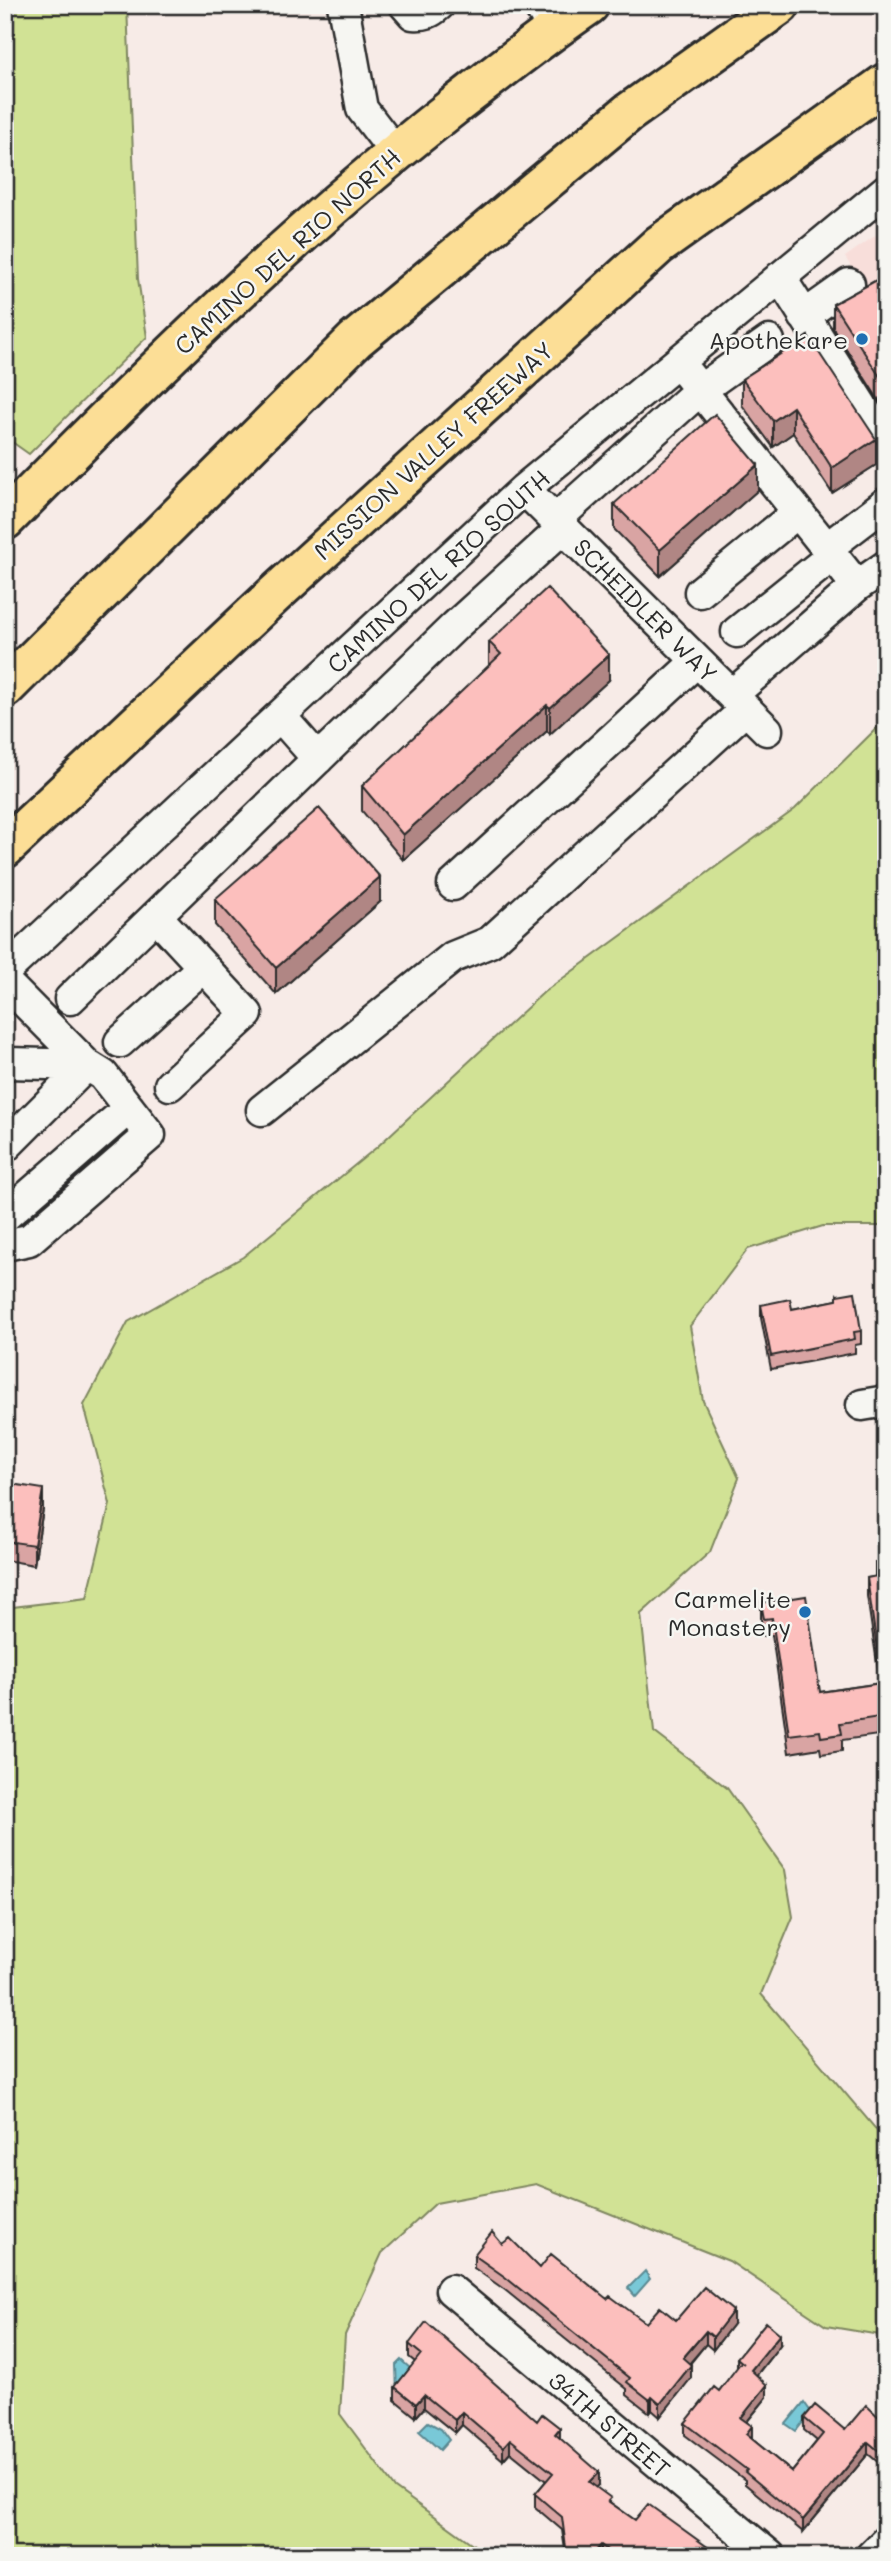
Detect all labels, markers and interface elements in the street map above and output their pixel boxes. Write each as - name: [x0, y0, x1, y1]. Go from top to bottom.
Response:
- street label: CAMINO DEL RIO NORTH: [168, 141, 406, 361]
- place label: Apothekare: [709, 324, 848, 355]
- marker: Apothekare: [854, 331, 870, 347]
- street label: MISSION VALLEY FREEWAY: [307, 334, 559, 566]
- street label: CAMINO DEL RIO SOUTH: [320, 462, 556, 680]
- street label: SCHEIDLER WAY: [567, 531, 725, 689]
- place label: Carmelite Monastery: [668, 1583, 791, 1642]
- marker: Carmelite Monastery: [797, 1604, 813, 1620]
- street label: 34TH STREET: [543, 2364, 677, 2484]

